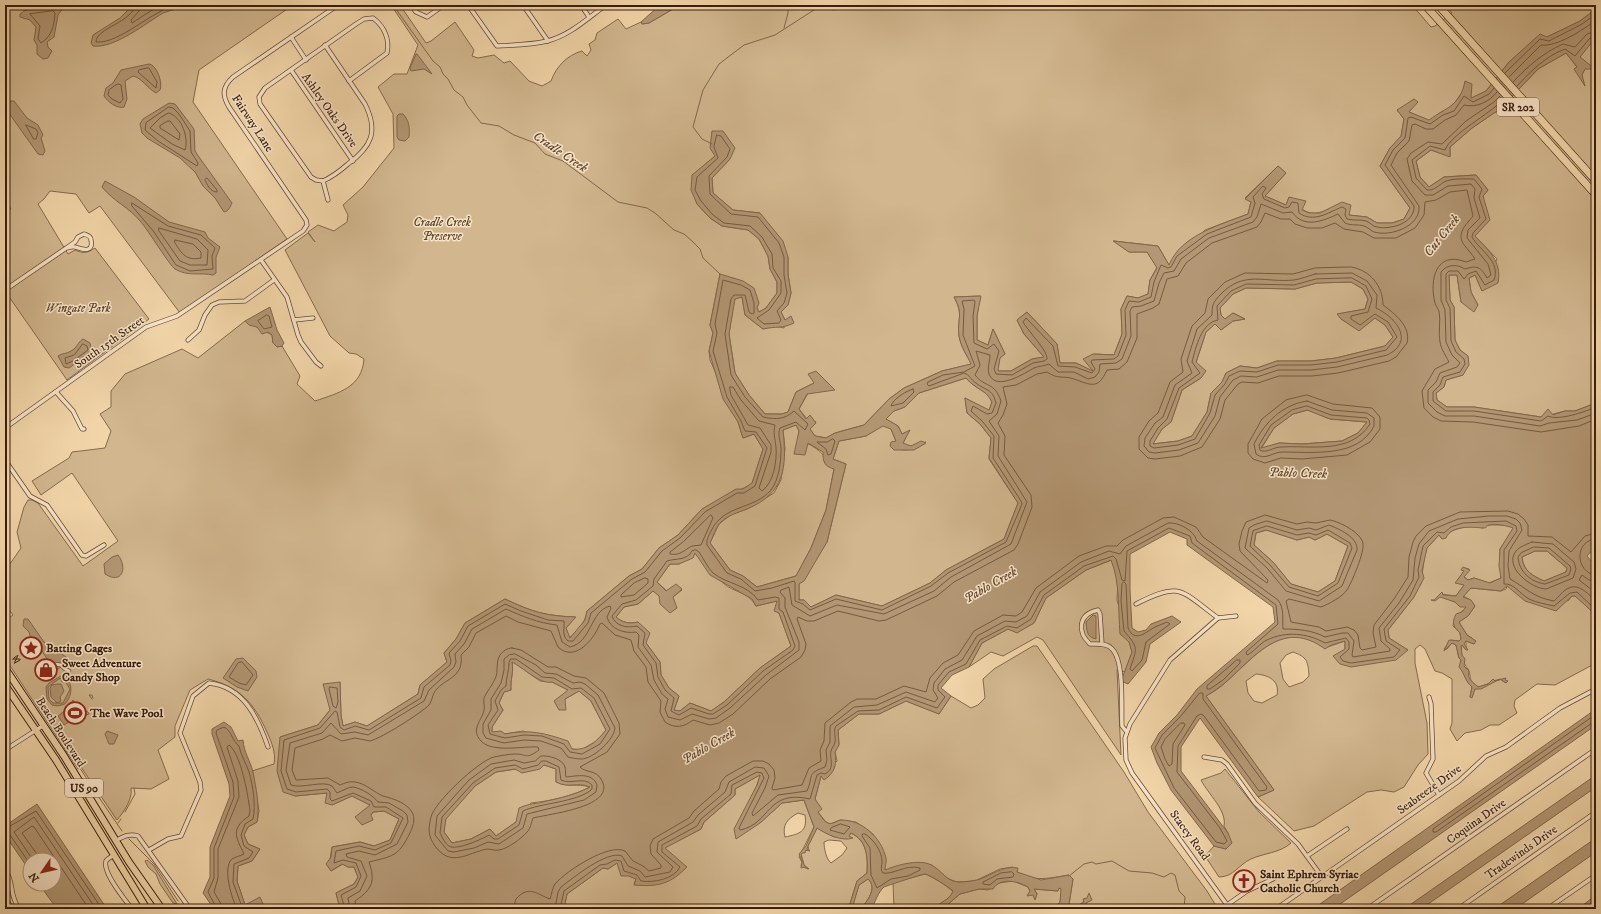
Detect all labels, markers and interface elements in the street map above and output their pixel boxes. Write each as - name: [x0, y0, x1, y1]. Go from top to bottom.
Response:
- street label: Ashley Oaks Drive: [298, 70, 361, 150]
- street label: Fairway Lane: [228, 92, 277, 155]
- road number: SR 202: [1497, 98, 1539, 116]
- water label: Cradle Creek: [530, 128, 591, 176]
- water label: Cut Creek: [1420, 211, 1464, 260]
- park label: Cradle Creek Preserve: [413, 215, 471, 244]
- park label: Wingate Park: [46, 301, 110, 316]
- street label: South 15th Street: [71, 313, 147, 372]
- water label: Pablo Creek: [1269, 464, 1328, 482]
- water label: Pablo Creek: [961, 563, 1020, 606]
- place icon: Batting Cages: [18, 635, 44, 661]
- place label: Batting Cages: [46, 641, 112, 656]
- place label: Sweet Adventure Candy Shop: [62, 656, 141, 685]
- shop icon: Sweet Adventure Candy Shop: [33, 657, 59, 683]
- street label: Beach Boulevard: [32, 695, 89, 770]
- sports icon: The Wave Pool: [62, 700, 88, 726]
- place label: The Wave Pool: [89, 706, 163, 721]
- water label: Pablo Creek: [679, 724, 738, 767]
- street label: Seabreeze Drive: [1394, 761, 1464, 818]
- road number: US 90: [65, 779, 103, 797]
- street label: Coquina Drive: [1444, 795, 1509, 847]
- street label: Stacey Road: [1166, 807, 1213, 863]
- street label: Tradewinds Drive: [1482, 822, 1560, 883]
- north arrow: [22, 852, 62, 892]
- place label: Saint Ephrem Syriac Catholic Church: [1260, 867, 1359, 896]
- church icon: Saint Ephrem Syriac Catholic Church: [1231, 868, 1257, 894]
- text: N: [26, 869, 43, 885]

